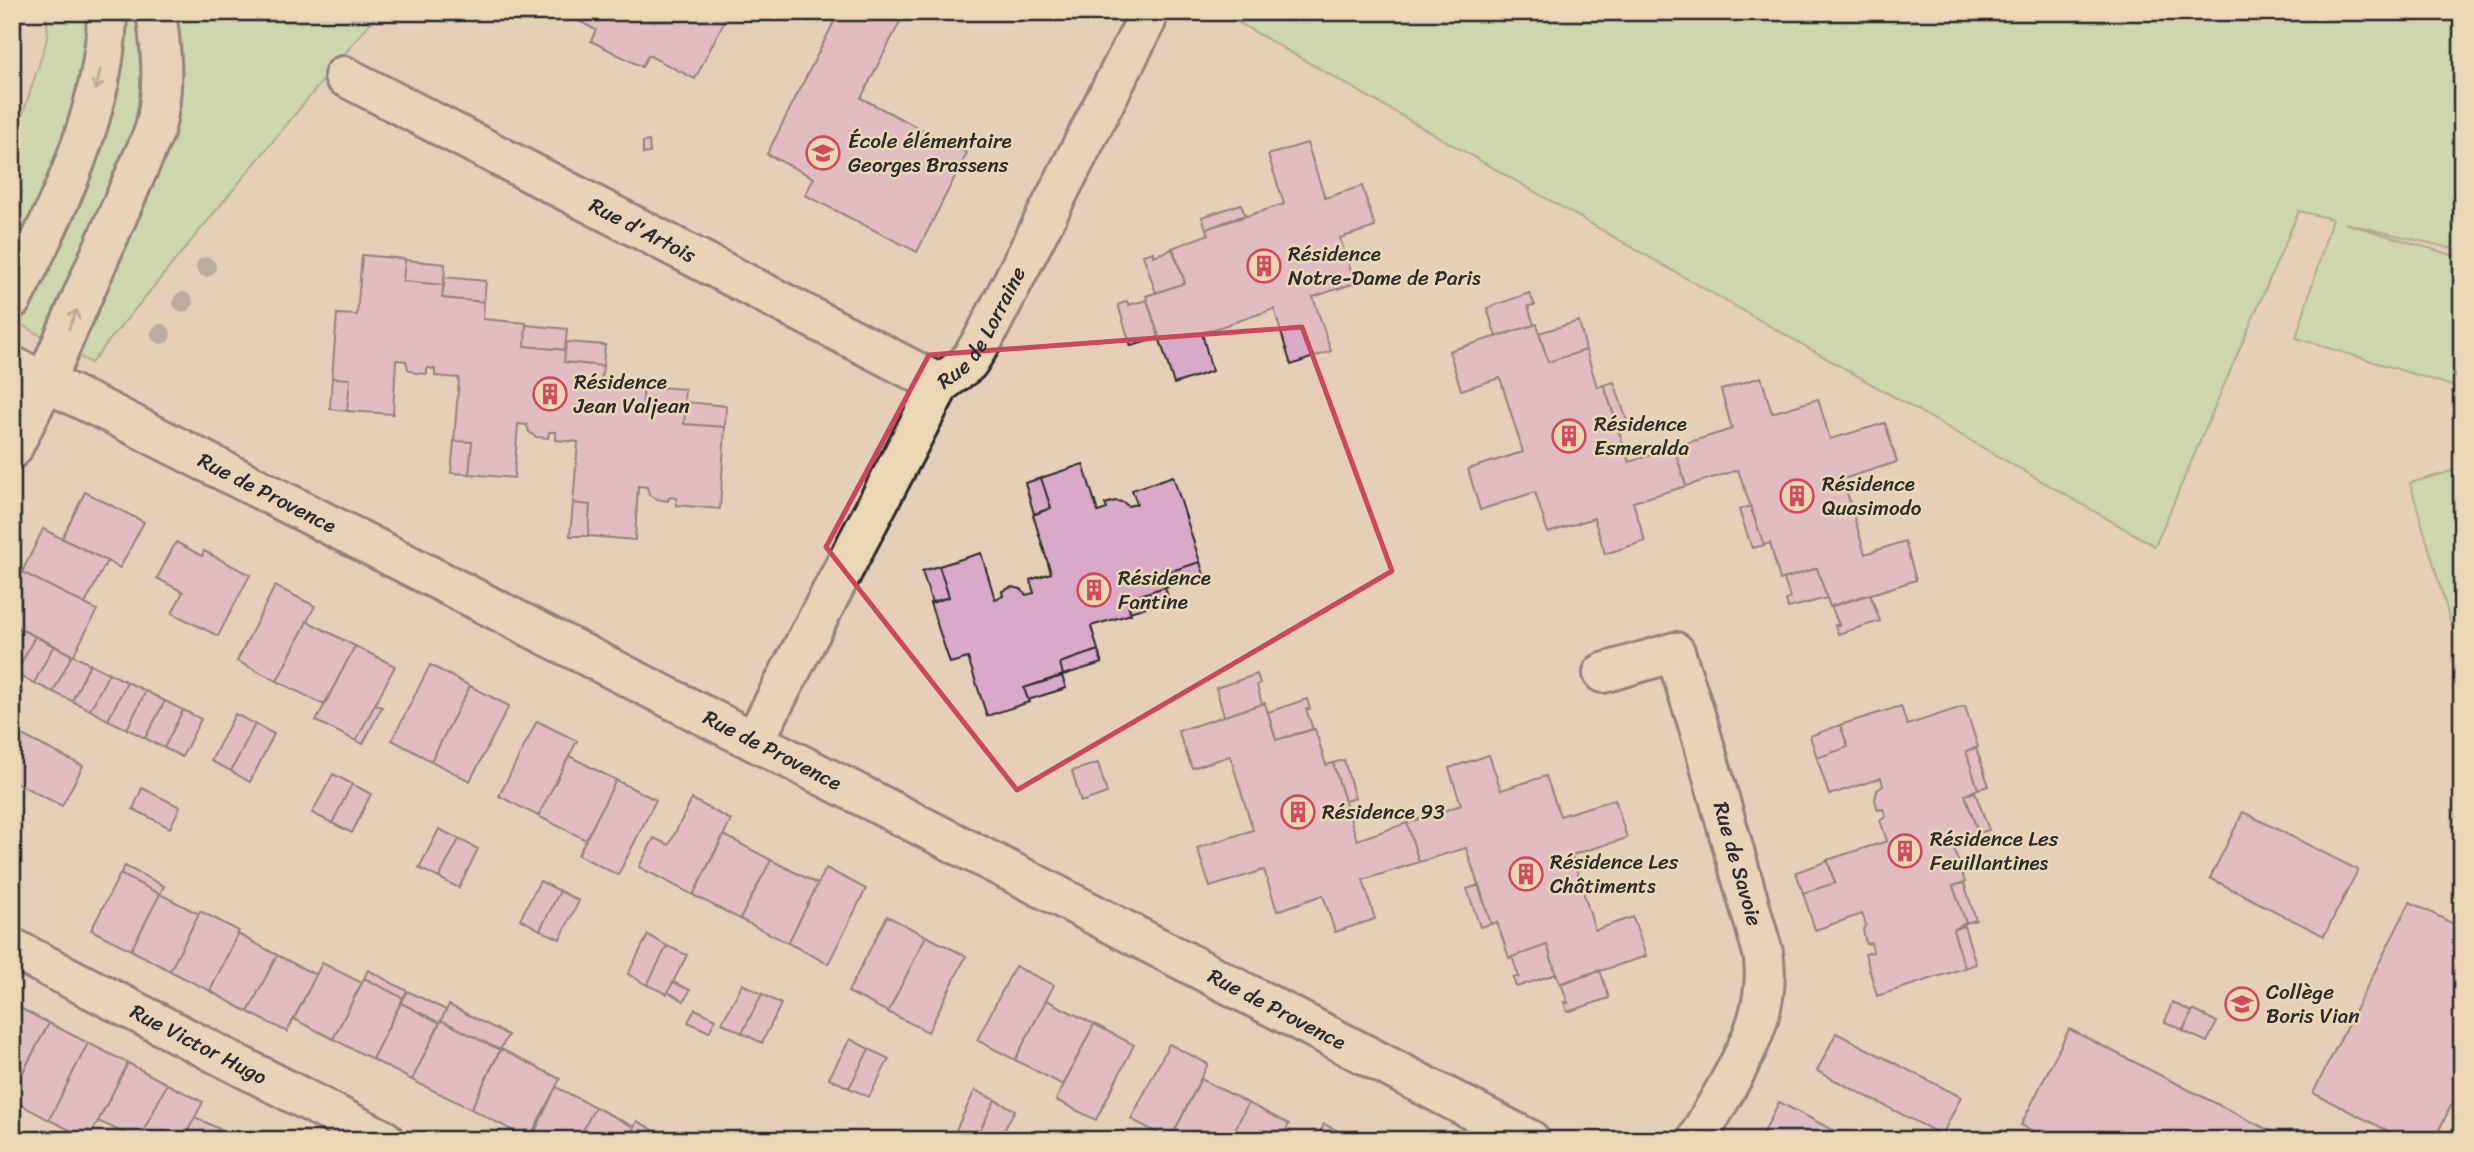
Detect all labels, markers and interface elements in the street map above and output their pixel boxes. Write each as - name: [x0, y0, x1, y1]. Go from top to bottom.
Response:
- one-way arrow: [90, 68, 104, 91]
- place label: École élémentaire Georges Brassens: [848, 122, 1012, 184]
- school or university icon: École élémentaire Georges Brassens: [804, 134, 842, 172]
- street label: Rue d'Artois: [582, 187, 703, 274]
- place label: Résidence Notre-Dame de Paris: [1288, 235, 1481, 297]
- building icon: Résidence Notre-Dame de Paris: [1245, 247, 1283, 285]
- street label: Rue de Lorraine: [929, 259, 1037, 399]
- one-way arrow: [67, 309, 80, 330]
- place label: Résidence Jean Valjean: [573, 363, 690, 425]
- building icon: Résidence Jean Valjean: [531, 375, 569, 413]
- place label: Résidence Esmeralda: [1594, 405, 1689, 467]
- building icon: Résidence Esmeralda: [1550, 417, 1588, 455]
- street label: Rue de Provence: [191, 442, 343, 544]
- place label: Résidence Quasimodo: [1822, 465, 1922, 527]
- building icon: Résidence Quasimodo: [1778, 477, 1816, 515]
- place label: Résidence Fantine: [1118, 559, 1211, 621]
- building icon: Résidence Fantine: [1075, 571, 1113, 609]
- street label: Rue de Provence: [696, 699, 849, 802]
- building icon: Résidence 93: [1279, 793, 1317, 831]
- place label: Résidence 93: [1322, 793, 1445, 831]
- street label: Rue de Savoie: [1702, 797, 1773, 931]
- place label: Résidence Les Feuillantines: [1930, 820, 2059, 882]
- building icon: Résidence Les Feuillantines: [1886, 832, 1924, 870]
- place label: Résidence Les Châtiments: [1550, 843, 1679, 905]
- building icon: Résidence Les Châtiments: [1507, 855, 1545, 893]
- street label: Rue de Provence: [1201, 957, 1353, 1061]
- place label: Collège Boris Vian: [2266, 973, 2360, 1035]
- school or university icon: Collège Boris Vian: [2223, 985, 2261, 1023]
- street label: Rue Victor Hugo: [123, 993, 274, 1096]

